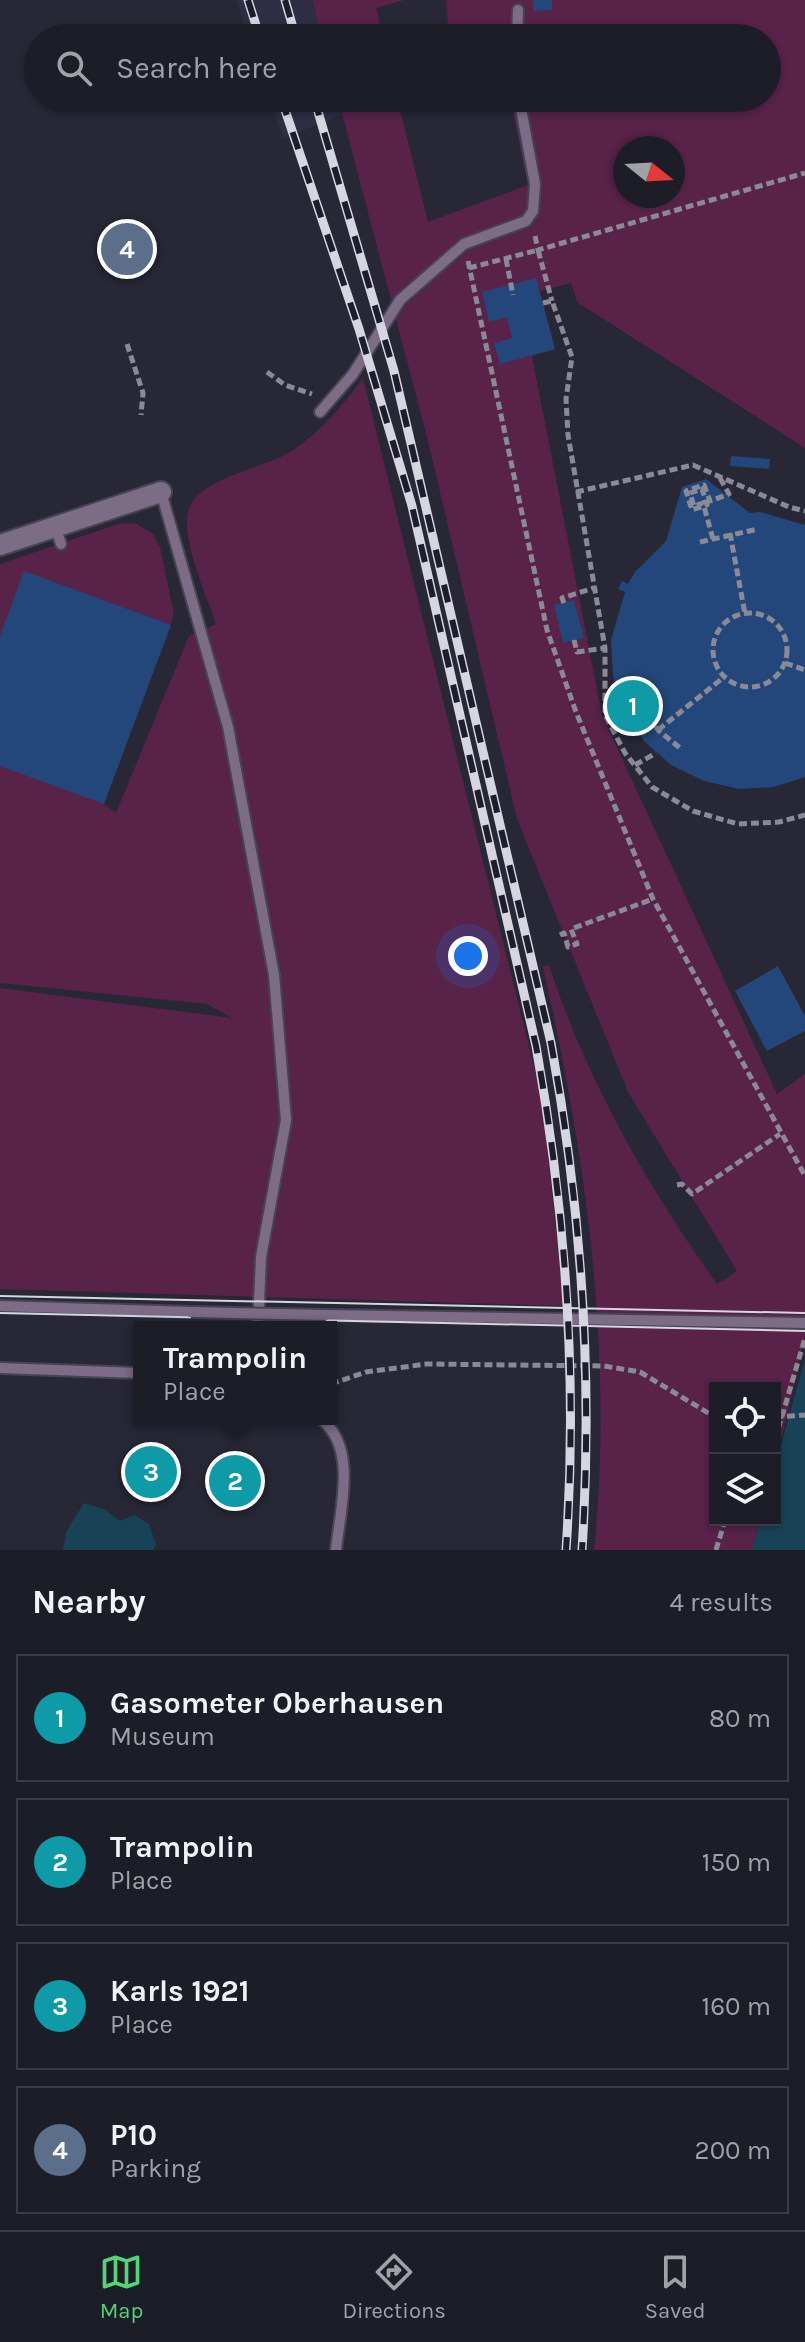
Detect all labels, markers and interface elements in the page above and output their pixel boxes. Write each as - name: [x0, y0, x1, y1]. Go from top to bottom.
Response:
- search box: [24, 24, 781, 112]
- icon: search: [52, 46, 96, 90]
- text: Search here: [116, 50, 277, 86]
- north arrow: [613, 136, 685, 208]
- pin: 4: [101, 219, 153, 279]
- pin: 1: [607, 676, 659, 736]
- your location: [448, 936, 488, 976]
- popup: [133, 1321, 337, 1425]
- text: Trampolin: [163, 1340, 307, 1376]
- text: Place: [163, 1376, 226, 1407]
- map controls: [709, 1382, 781, 1526]
- button: locate: [709, 1382, 781, 1454]
- pin: 3: [125, 1442, 177, 1502]
- pin: 2: [209, 1451, 261, 1511]
- button: layers: [709, 1454, 781, 1526]
- text: Nearby: [32, 1582, 146, 1622]
- text: 4 results: [669, 1587, 773, 1618]
- text: Gasometer Oberhausen: [110, 1685, 444, 1721]
- text: 1: [55, 1703, 65, 1734]
- text: 80 m: [709, 1703, 771, 1734]
- text: Museum: [110, 1721, 215, 1752]
- text: Trampolin: [110, 1829, 254, 1865]
- text: 2: [52, 1847, 68, 1878]
- text: 150 m: [702, 1847, 771, 1878]
- text: Place: [110, 1865, 173, 1896]
- text: Karls 1921: [110, 1973, 249, 2009]
- text: 3: [52, 1991, 68, 2022]
- text: 160 m: [702, 1991, 771, 2022]
- text: Place: [110, 2009, 173, 2040]
- text: P10: [110, 2117, 157, 2153]
- text: 4: [52, 2135, 68, 2166]
- text: 200 m: [695, 2135, 771, 2166]
- text: Parking: [110, 2153, 201, 2184]
- tab: Map: [99, 2250, 143, 2324]
- tab: Directions: [342, 2250, 446, 2324]
- tab: Saved: [645, 2250, 706, 2324]

